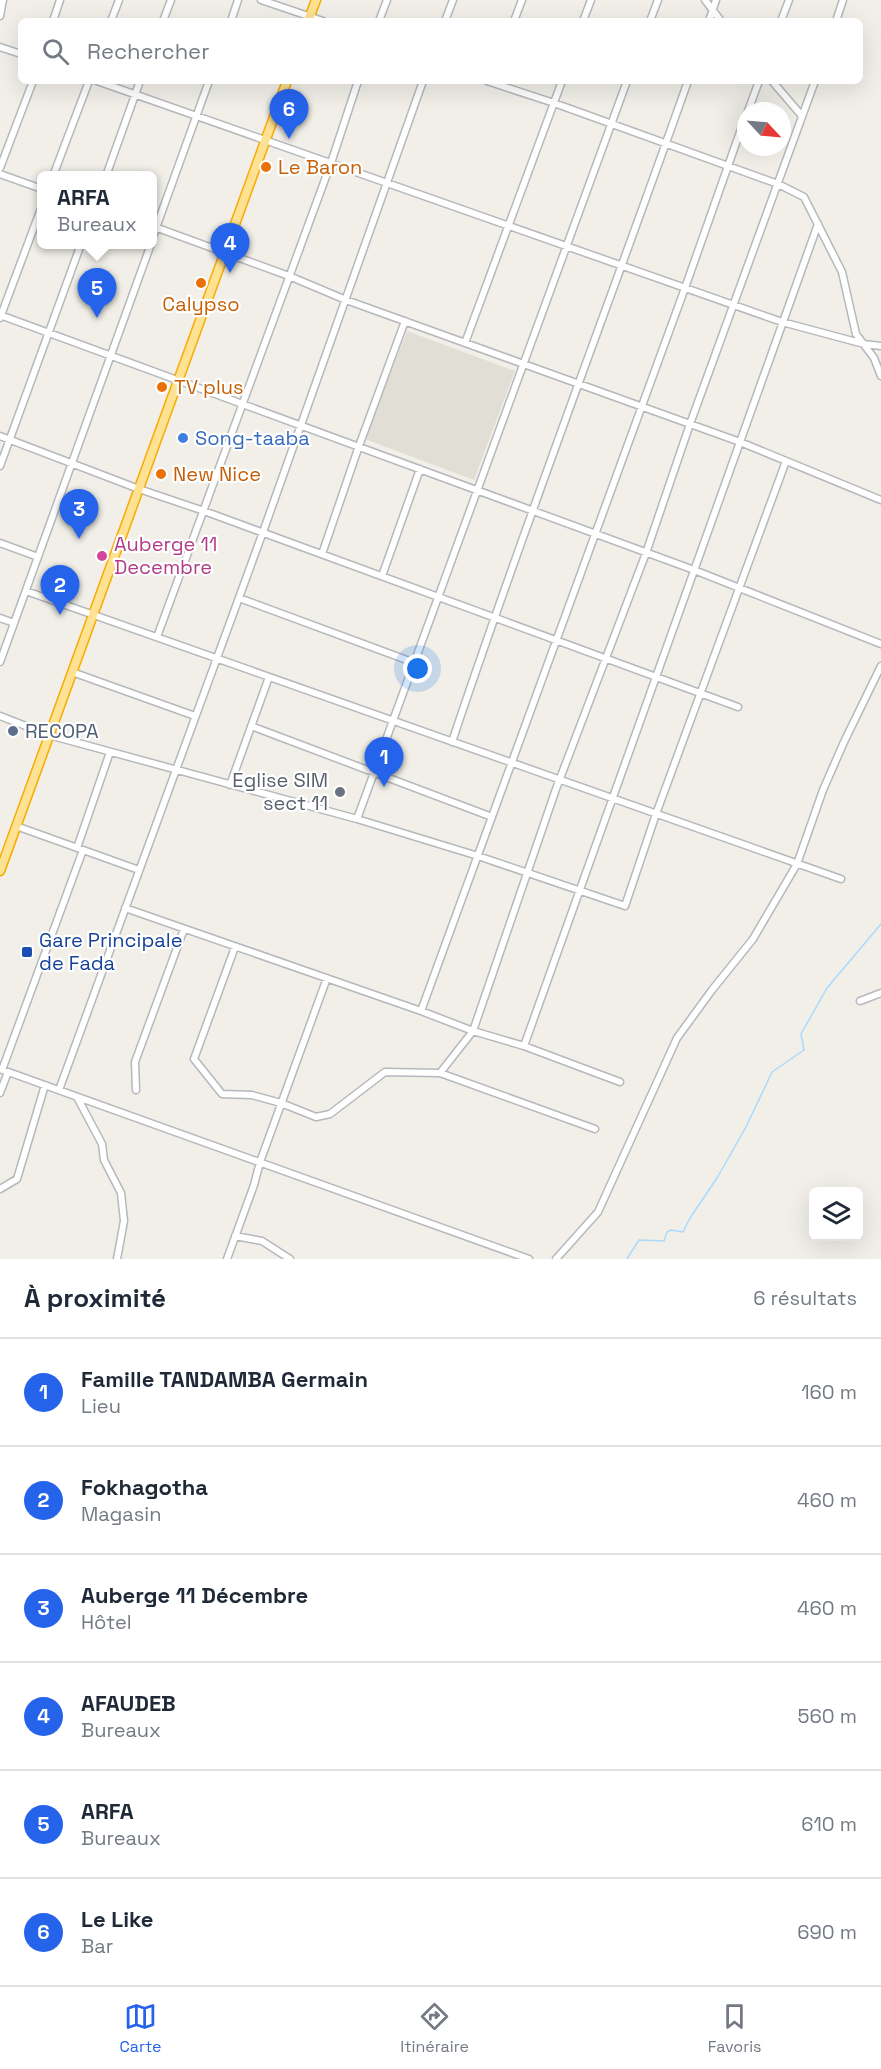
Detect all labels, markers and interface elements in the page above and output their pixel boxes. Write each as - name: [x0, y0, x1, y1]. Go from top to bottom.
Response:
- search box: [18, 18, 863, 84]
- icon: search: [39, 35, 72, 68]
- text: Rechercher: [87, 37, 209, 65]
- pin: 6: [270, 90, 308, 139]
- north arrow: [737, 102, 791, 156]
- place label: Le Baron: [278, 154, 362, 180]
- marker: Le Baron: [259, 160, 273, 174]
- popup: [37, 171, 157, 249]
- text: ARFA: [57, 183, 110, 211]
- text: Bureaux: [57, 211, 137, 237]
- pin: 4: [210, 224, 250, 273]
- pin: 5: [78, 268, 116, 318]
- marker: Calypso: [194, 276, 208, 290]
- place label: Calypso: [162, 291, 240, 317]
- place label: TV plus: [174, 374, 244, 400]
- marker: TV plus: [155, 380, 169, 394]
- place label: Song-taaba: [195, 425, 310, 451]
- marker: Song-taaba: [176, 431, 190, 445]
- place label: New Nice: [173, 461, 261, 487]
- marker: New Nice: [154, 467, 168, 481]
- pin: 3: [60, 490, 98, 539]
- place label: Auberge 11 Decembre: [114, 531, 217, 580]
- marker: Auberge 11 Decembre: [95, 549, 109, 563]
- pin: 2: [40, 566, 80, 615]
- your location: [403, 654, 432, 683]
- place label: RECOPA: [25, 718, 99, 744]
- marker: RECOPA: [6, 724, 20, 738]
- pin: 1: [364, 738, 404, 787]
- place label: Eglise SIM sect 11: [232, 767, 328, 816]
- marker: Eglise SIM sect 11: [333, 785, 347, 799]
- place label: Gare Principale de Fada: [39, 927, 183, 976]
- marker: Gare Principale de Fada: [20, 945, 34, 959]
- map controls: [809, 1187, 863, 1241]
- button: layers: [809, 1187, 863, 1241]
- text: À proximité: [24, 1281, 166, 1315]
- text: 6 résultats: [753, 1285, 857, 1311]
- text: Famille TANDAMBA Germain: [81, 1365, 368, 1393]
- text: 1: [39, 1379, 48, 1405]
- text: 160 m: [801, 1379, 857, 1405]
- text: Lieu: [81, 1393, 121, 1419]
- text: Fokhagotha: [81, 1473, 208, 1501]
- text: 2: [38, 1487, 49, 1513]
- text: 460 m: [797, 1487, 857, 1513]
- text: Magasin: [81, 1501, 162, 1527]
- text: Auberge 11 Décembre: [81, 1581, 308, 1609]
- text: 3: [37, 1595, 50, 1621]
- text: 460 m: [797, 1595, 857, 1621]
- text: Hôtel: [81, 1609, 132, 1635]
- text: AFAUDEB: [81, 1689, 176, 1717]
- text: 4: [37, 1703, 50, 1729]
- text: 560 m: [798, 1703, 857, 1729]
- text: Bureaux: [81, 1717, 161, 1743]
- text: ARFA: [81, 1797, 134, 1825]
- text: 5: [38, 1811, 50, 1837]
- text: 610 m: [801, 1811, 857, 1837]
- text: Bureaux: [81, 1825, 161, 1851]
- text: Le Like: [81, 1905, 153, 1933]
- text: 6: [37, 1919, 50, 1945]
- text: 690 m: [797, 1919, 857, 1945]
- text: Bar: [81, 1933, 113, 1959]
- tab: Carte: [119, 2000, 161, 2057]
- tab: Itinéraire: [400, 2000, 469, 2057]
- tab: Favoris: [708, 2000, 762, 2057]

